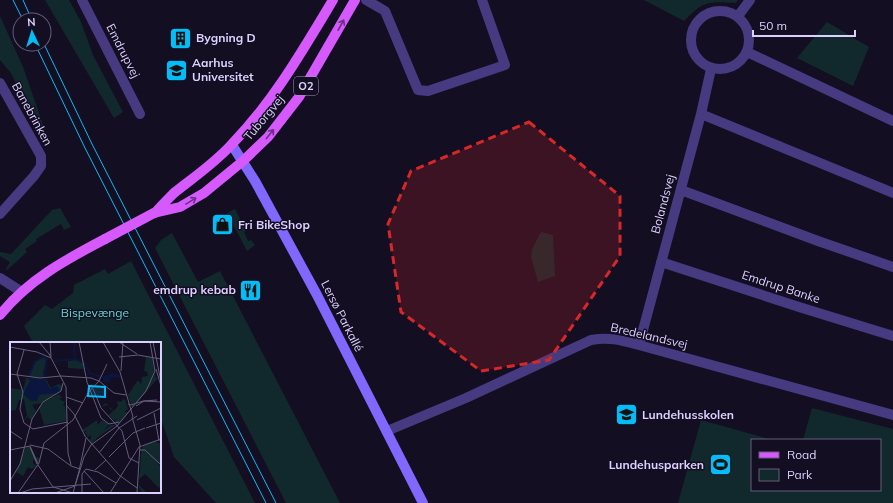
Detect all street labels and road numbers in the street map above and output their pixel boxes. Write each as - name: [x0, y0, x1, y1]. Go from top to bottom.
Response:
- street label: Emdrupvej: [103, 21, 144, 81]
- road number: O2: [294, 77, 318, 95]
- street label: Banebrinken: [9, 80, 56, 148]
- street label: Tuborgvej: [240, 92, 287, 143]
- street label: Bolandsvej: [647, 172, 678, 235]
- street label: Emdrup Banke: [740, 267, 822, 306]
- street label: Lersø Parkallé: [318, 278, 367, 354]
- street label: Bredelandsvej: [609, 319, 689, 352]

